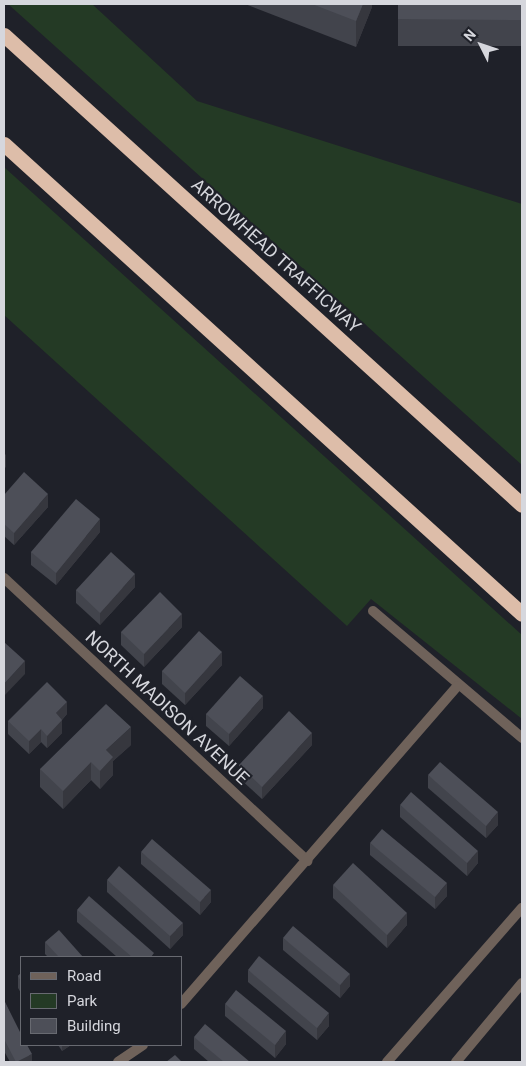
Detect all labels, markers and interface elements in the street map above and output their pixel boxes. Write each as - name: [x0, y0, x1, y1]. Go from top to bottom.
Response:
- north arrow: [456, 20, 506, 70]
- text: N: [460, 26, 479, 44]
- street label: ARROWHEAD TRAFFICWAY: [187, 174, 365, 338]
- street label: NORTH MADISON AVENUE: [81, 627, 253, 789]
- legend: [20, 956, 182, 1046]
- text: Road: [67, 967, 101, 985]
- text: Park: [67, 992, 97, 1010]
- text: Building: [67, 1017, 121, 1035]

